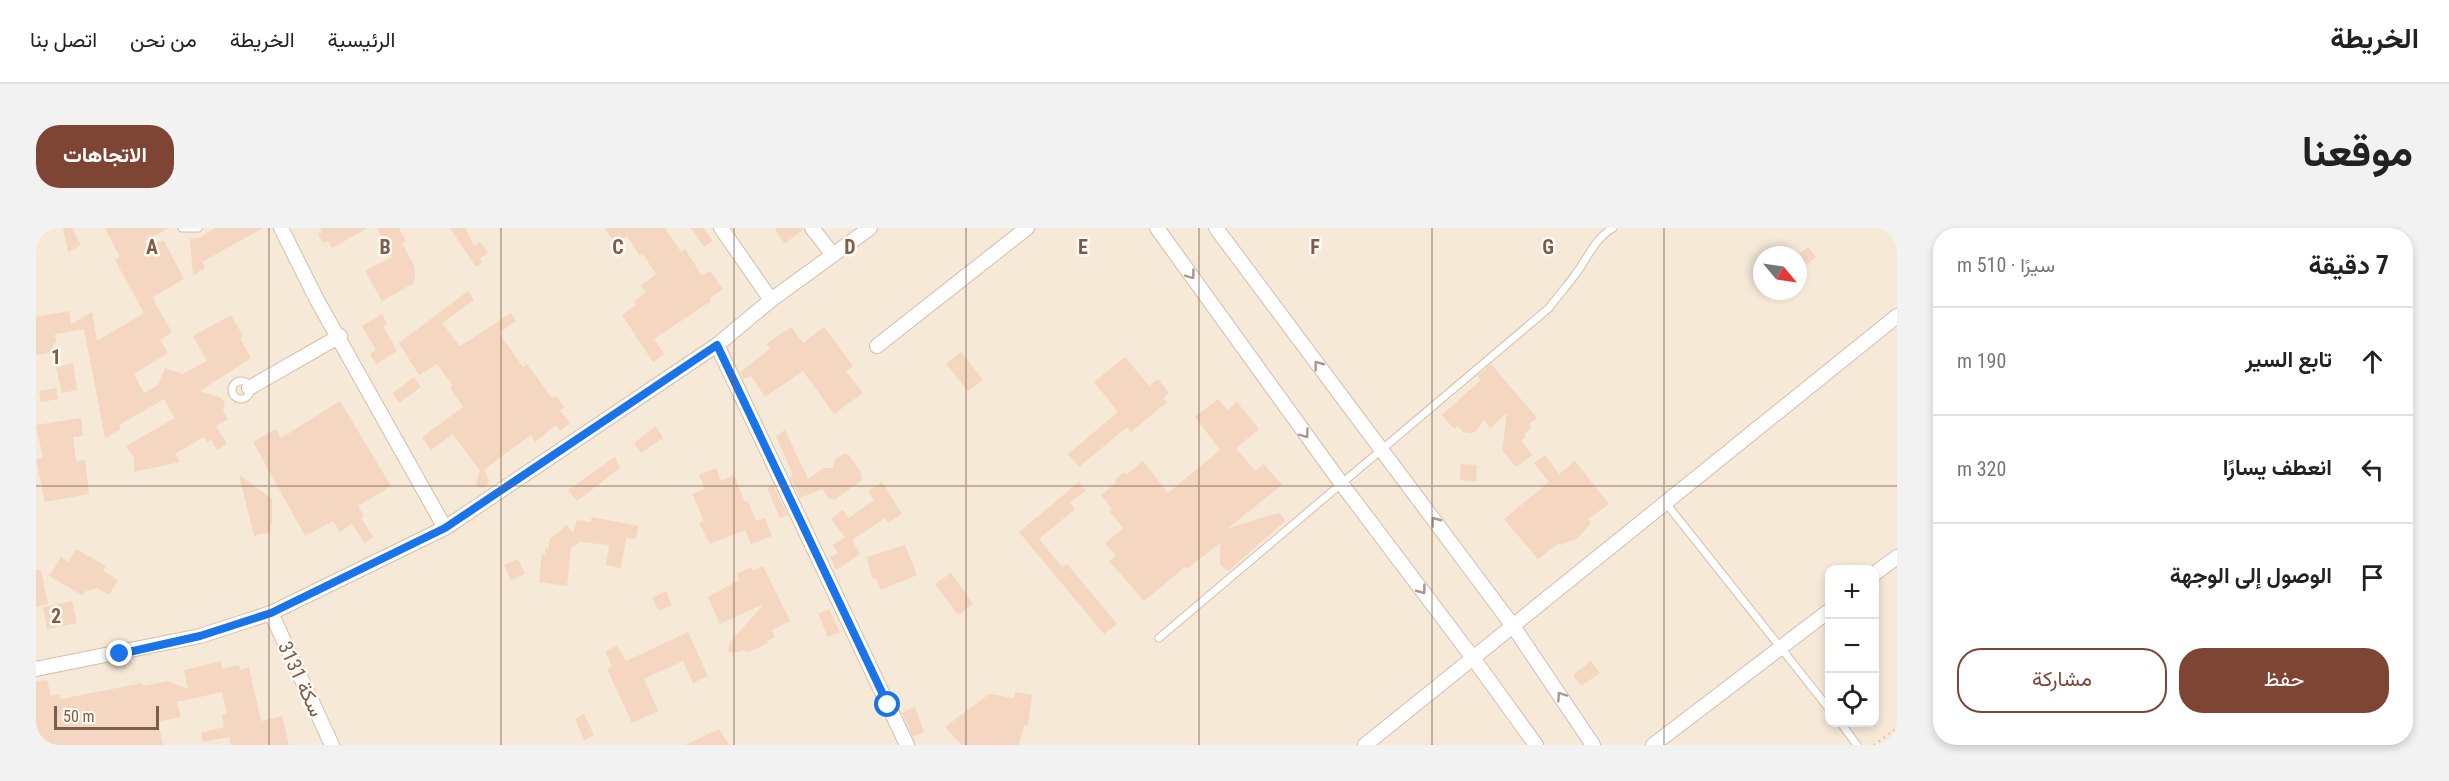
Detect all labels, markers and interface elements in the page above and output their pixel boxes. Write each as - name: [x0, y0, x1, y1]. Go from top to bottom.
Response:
- text: الخريطة: [2330, 22, 2419, 55]
- text: اتصل بنا: [30, 28, 97, 52]
- text: من نحن: [130, 28, 197, 52]
- text: الخريطة: [230, 28, 295, 52]
- text: الرئيسية: [328, 28, 396, 52]
- button: الاتجاهات: [36, 125, 174, 188]
- text: موقعنا: [2302, 127, 2413, 176]
- text: A: [146, 235, 158, 259]
- text: B: [379, 235, 391, 259]
- text: C: [612, 235, 624, 259]
- text: D: [844, 235, 856, 259]
- text: E: [1078, 235, 1088, 259]
- text: F: [1310, 235, 1320, 259]
- text: G: [1542, 235, 1554, 259]
- north arrow: [1753, 246, 1807, 300]
- text: 7 دقيقة: [2309, 250, 2389, 280]
- text: سيرًا · 510 m: [1957, 253, 2055, 277]
- one-way arrow: [1184, 269, 1195, 280]
- text: 1: [51, 345, 61, 369]
- icon: ahead: [2356, 345, 2389, 378]
- text: تابع السير: [2245, 347, 2332, 372]
- text: 190 m: [1957, 349, 2006, 373]
- one-way arrow: [1314, 360, 1325, 371]
- one-way arrow: [1298, 427, 1309, 438]
- icon: left: [2356, 453, 2389, 486]
- text: انعطف يسارًا: [2223, 455, 2332, 480]
- text: 320 m: [1957, 457, 2006, 481]
- one-way arrow: [1431, 517, 1442, 528]
- icon: arrive: [2356, 561, 2389, 594]
- text: الوصول إلى الوجهة: [2170, 563, 2332, 588]
- map controls: [1825, 565, 1879, 727]
- button: +: [1825, 565, 1879, 619]
- one-way arrow: [1414, 583, 1425, 594]
- text: 2: [51, 604, 61, 628]
- button: −: [1825, 619, 1879, 673]
- street label: سكة 3131: [273, 637, 329, 721]
- route end: [106, 640, 132, 666]
- button: مشاركة: [1957, 648, 2167, 713]
- button: حفظ: [2179, 648, 2389, 713]
- button: locate: [1825, 673, 1879, 727]
- route start: [874, 691, 900, 717]
- one-way arrow: [1557, 692, 1568, 703]
- scale bar: [54, 703, 159, 730]
- text: 50 m: [63, 707, 95, 726]

